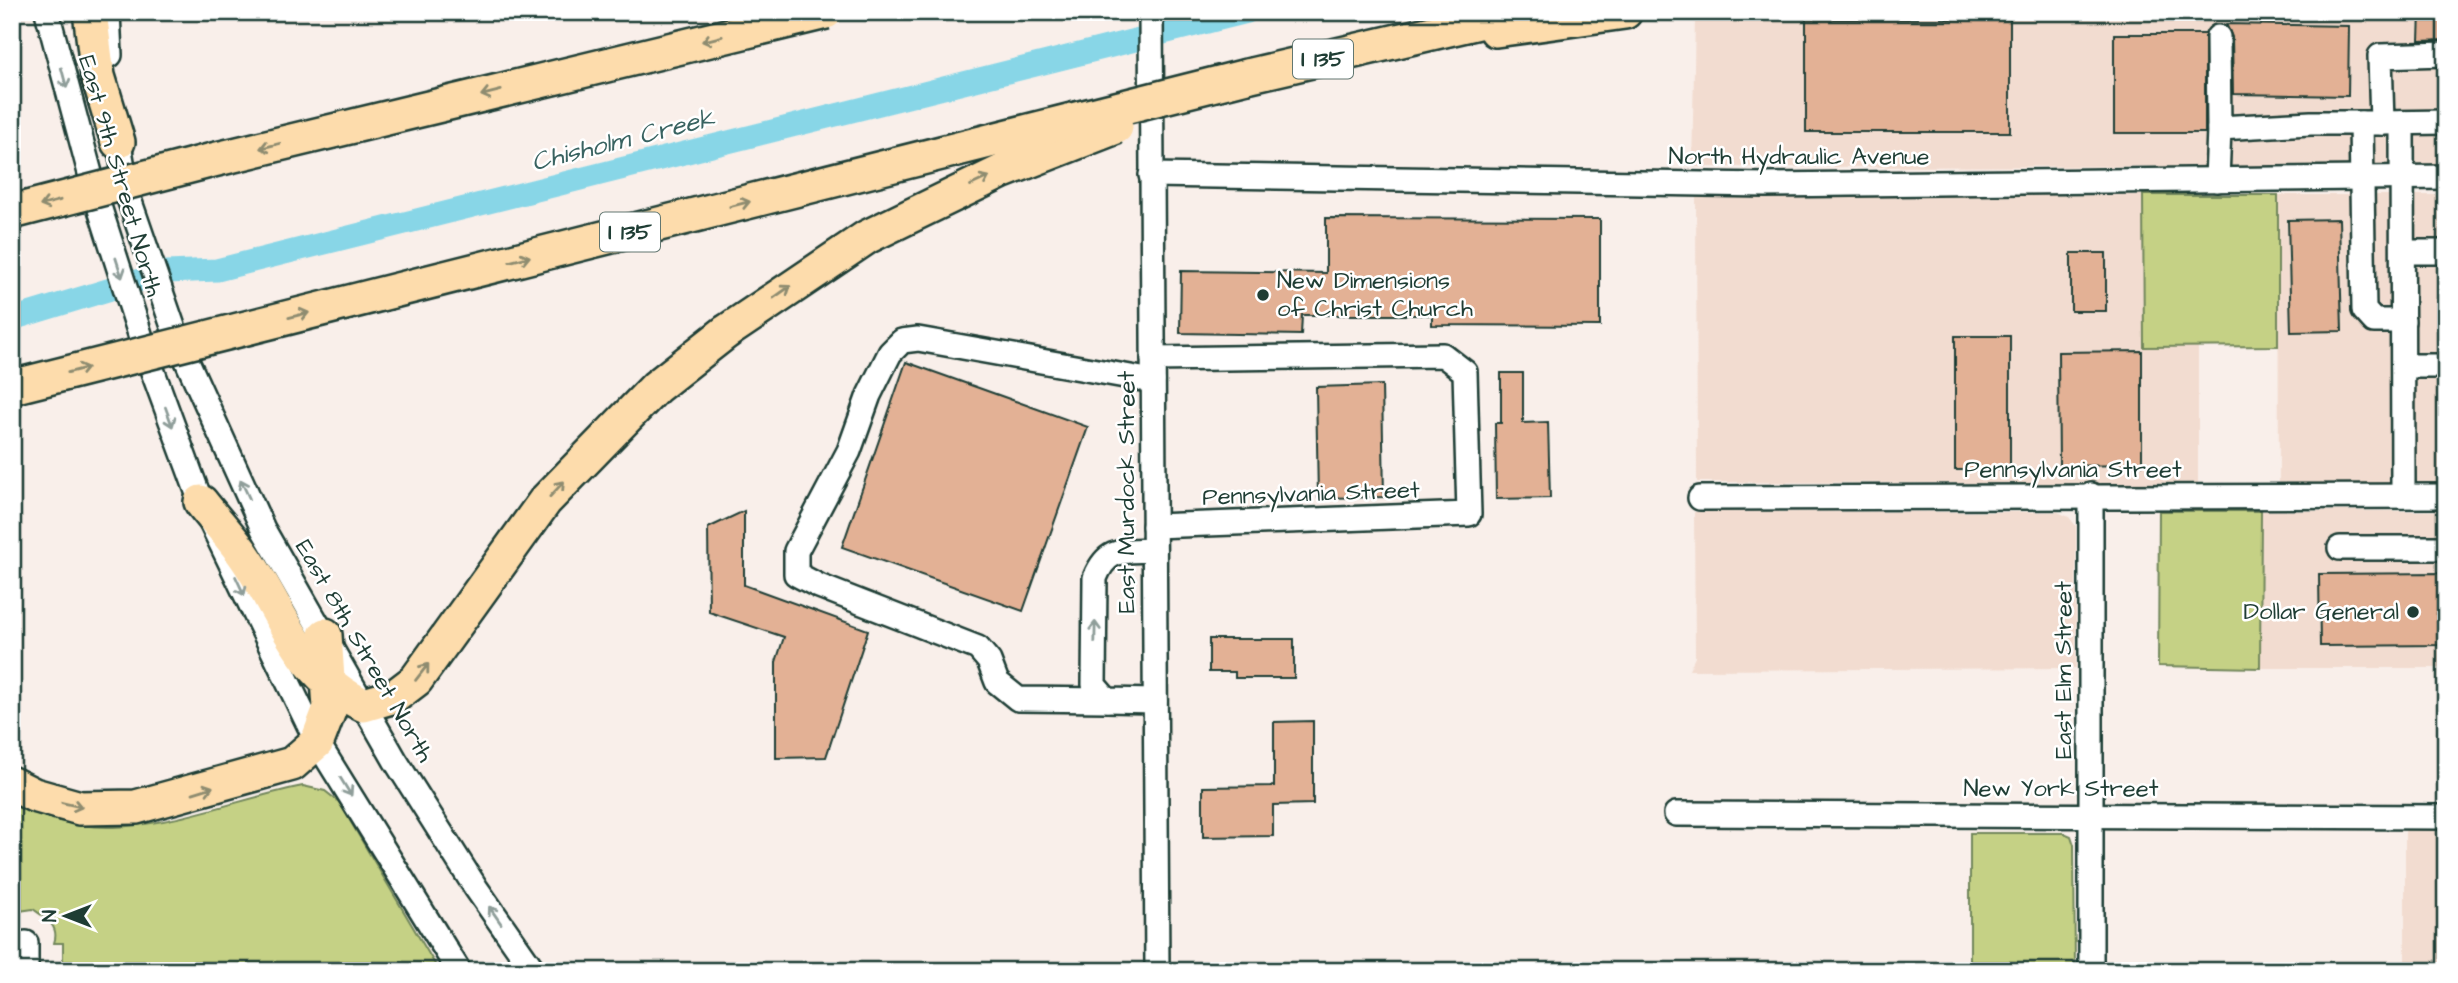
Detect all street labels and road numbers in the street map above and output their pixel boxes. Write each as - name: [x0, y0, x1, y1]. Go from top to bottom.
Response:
- road number: I 135: [1293, 40, 1353, 78]
- street label: East 9th Street North: [69, 51, 171, 301]
- street label: North Hydraulic Avenue: [1669, 140, 1929, 175]
- road number: I 135: [600, 213, 660, 252]
- street label: East Murdock Street: [1110, 370, 1144, 613]
- street label: Pennsylvania Street: [1964, 453, 2182, 488]
- street label: Pennsylvania Street: [1202, 473, 1421, 516]
- street label: East 8th Street North: [286, 534, 442, 769]
- street label: East Elm Street: [2047, 581, 2081, 759]
- street label: New York Street: [1964, 772, 2159, 806]

